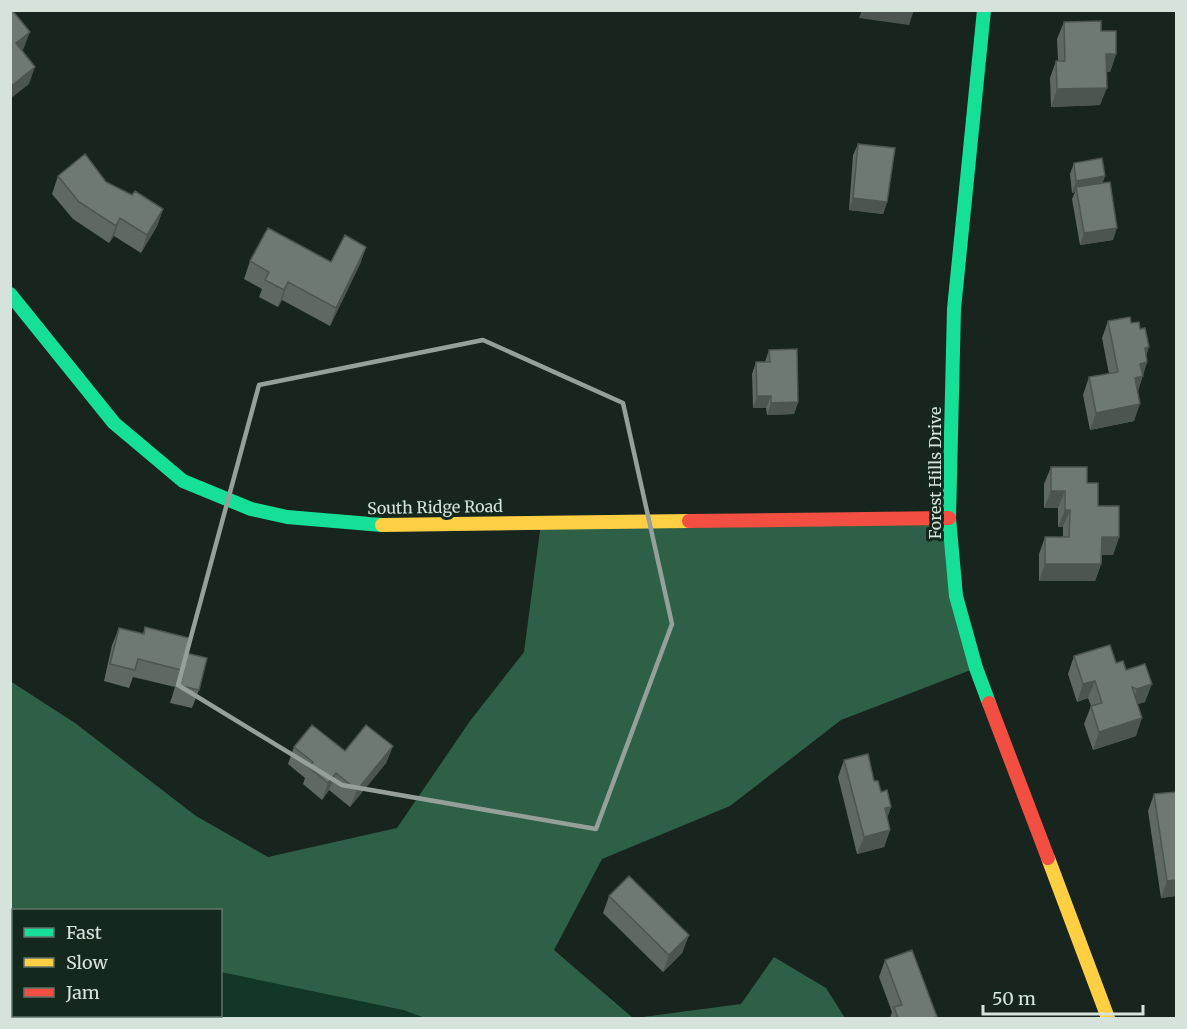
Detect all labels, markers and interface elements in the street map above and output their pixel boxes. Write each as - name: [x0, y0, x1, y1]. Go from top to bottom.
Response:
- street label: Forest Hills Drive: [925, 407, 945, 539]
- street label: South Ridge Road: [367, 496, 503, 518]
- legend: [12, 909, 222, 1017]
- text: Fast: [66, 921, 102, 944]
- text: Slow: [66, 951, 109, 974]
- scale bar: [983, 978, 1144, 1016]
- text: Jam: [65, 981, 100, 1004]
- text: 50 m: [992, 987, 1036, 1010]

